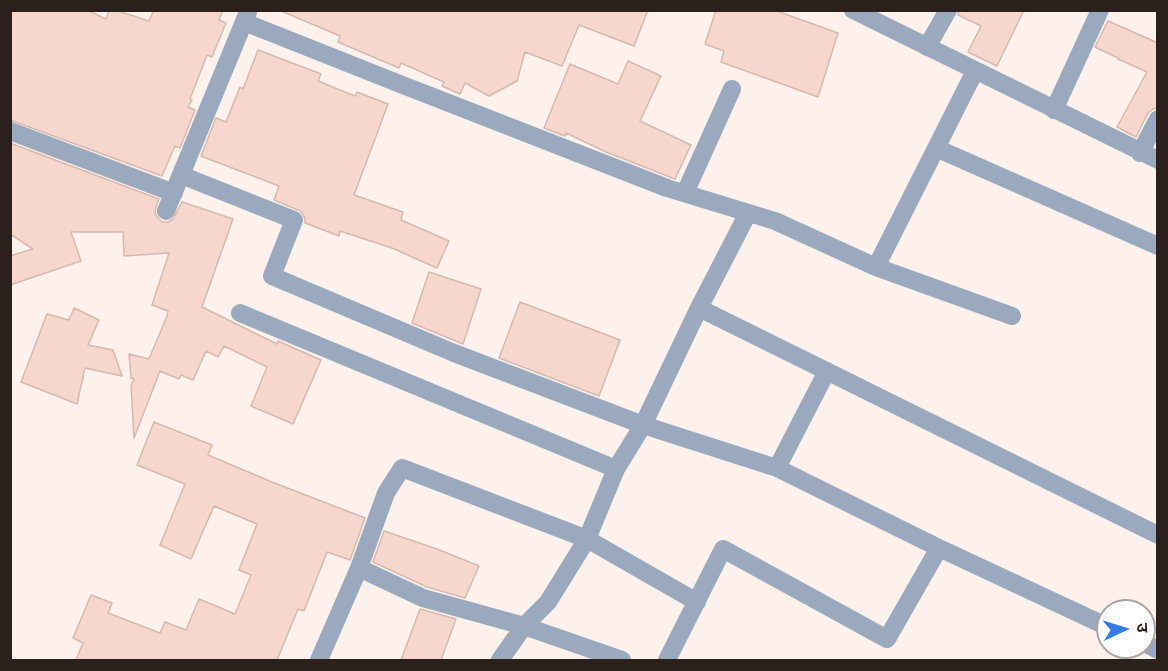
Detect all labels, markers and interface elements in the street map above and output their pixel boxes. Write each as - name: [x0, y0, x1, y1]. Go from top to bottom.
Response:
- north arrow: [1096, 599, 1156, 659]
- text: उ: [1133, 623, 1152, 633]

